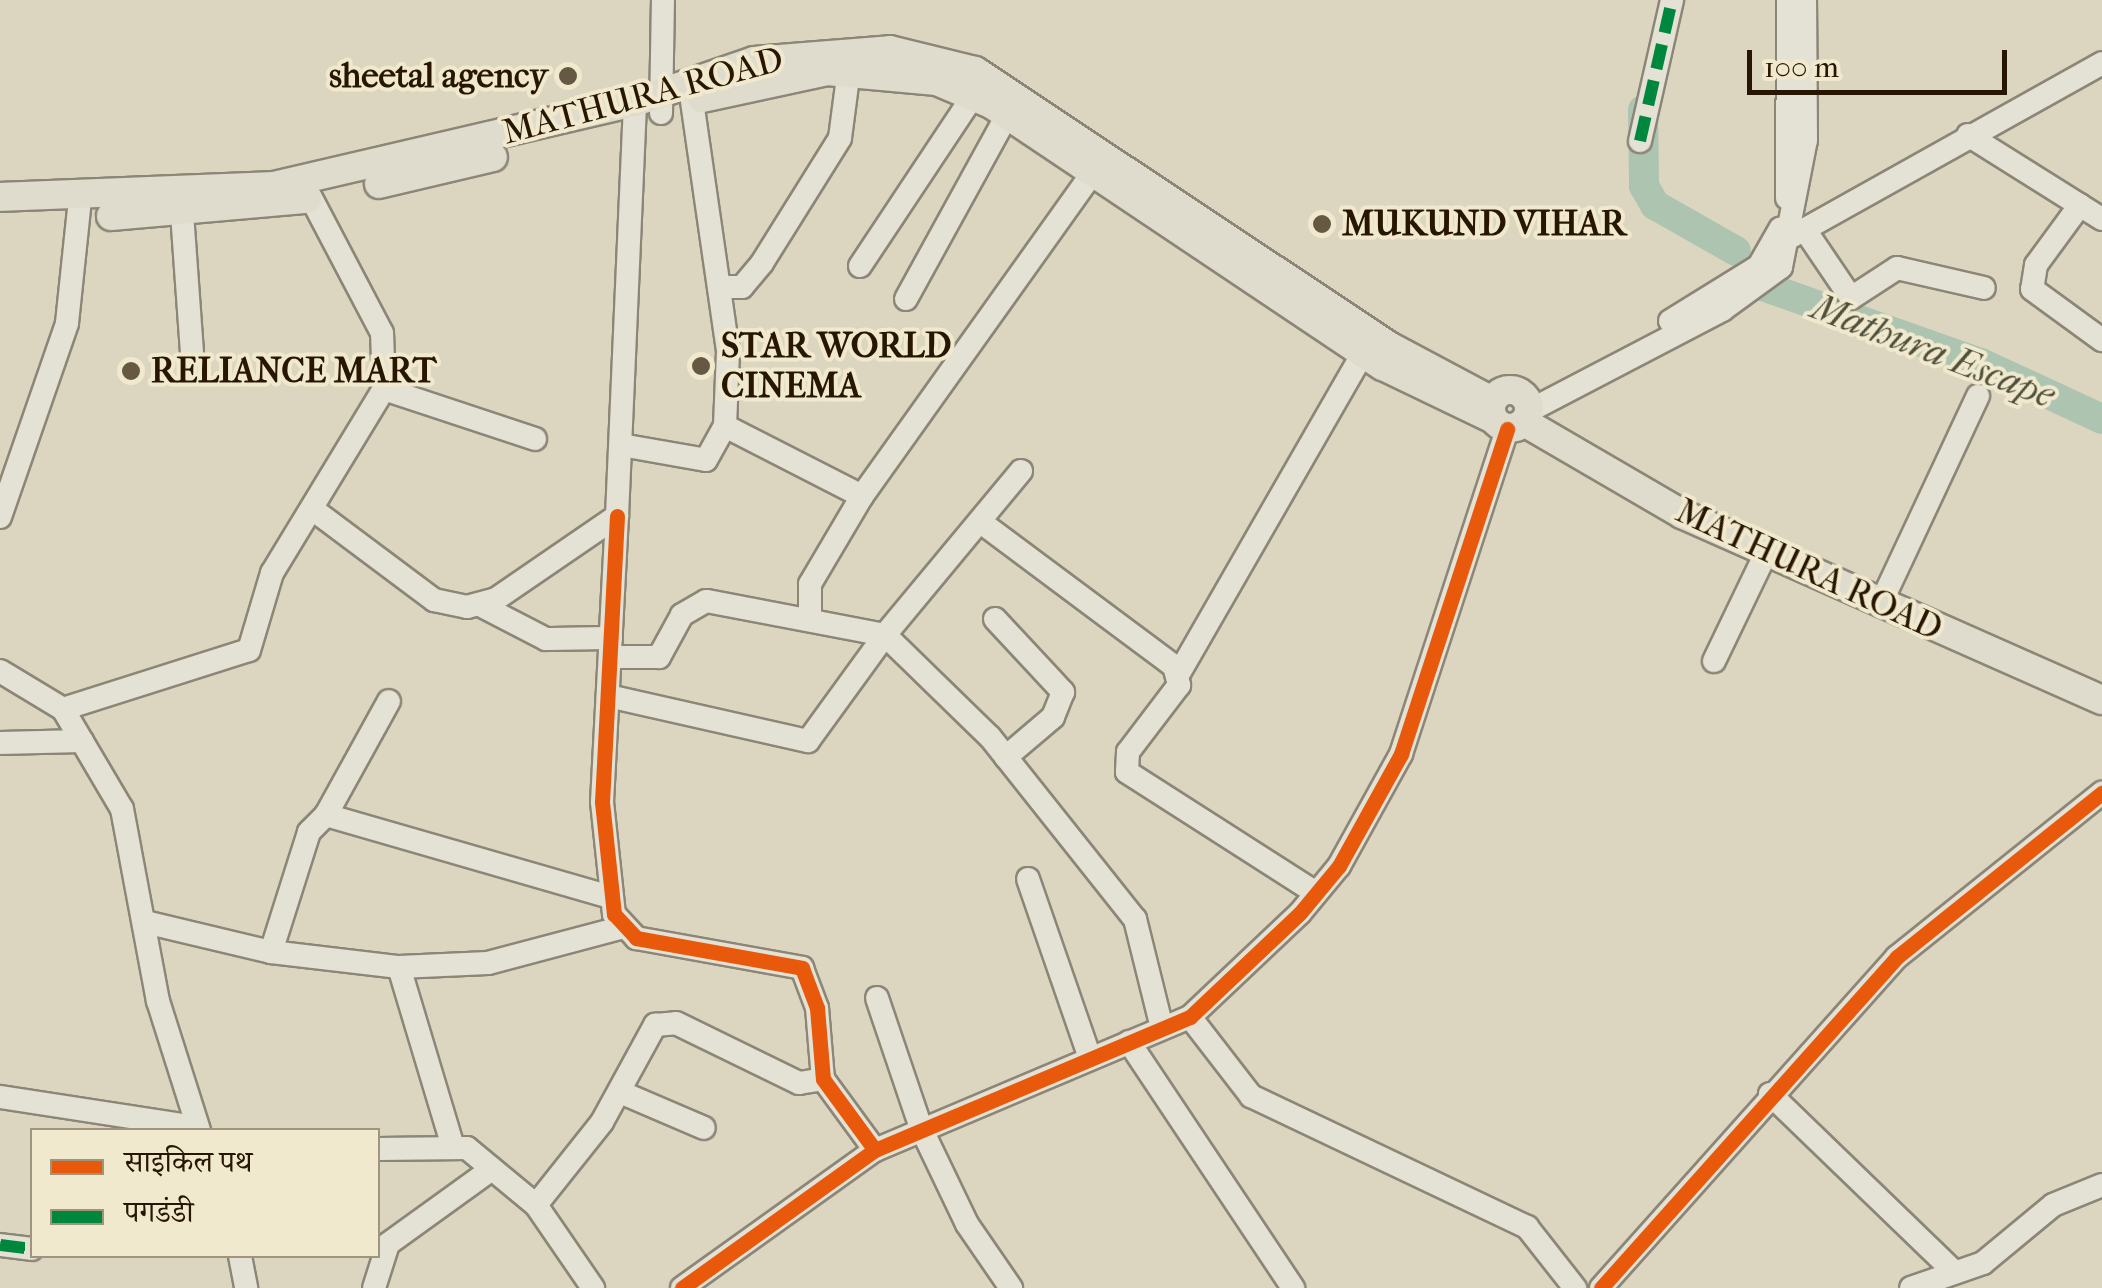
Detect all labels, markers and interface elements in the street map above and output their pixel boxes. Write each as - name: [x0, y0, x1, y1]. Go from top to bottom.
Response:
- scale bar: [1752, 30, 2012, 92]
- street label: MATHURA ROAD: [498, 38, 788, 154]
- text: 100 m: [1764, 50, 1839, 85]
- place label: sheetal agency: [329, 55, 548, 97]
- marker: sheetal agency: [557, 65, 579, 87]
- place label: MUKUND VIHAR: [1342, 203, 1626, 245]
- marker: MUKUND VIHAR: [1311, 213, 1333, 235]
- water label: Mathura Escape: [1805, 284, 2061, 418]
- place label: STAR WORLD CINEMA: [721, 325, 951, 407]
- place label: RELIANCE MART: [151, 350, 436, 392]
- marker: STAR WORLD CINEMA: [690, 355, 712, 377]
- marker: RELIANCE MART: [120, 360, 142, 382]
- street label: MATHURA ROAD: [1669, 490, 1949, 650]
- legend: [30, 1128, 380, 1258]
- text: साइकिल पथ: [124, 1145, 252, 1180]
- text: पगडंडी: [124, 1195, 194, 1230]

